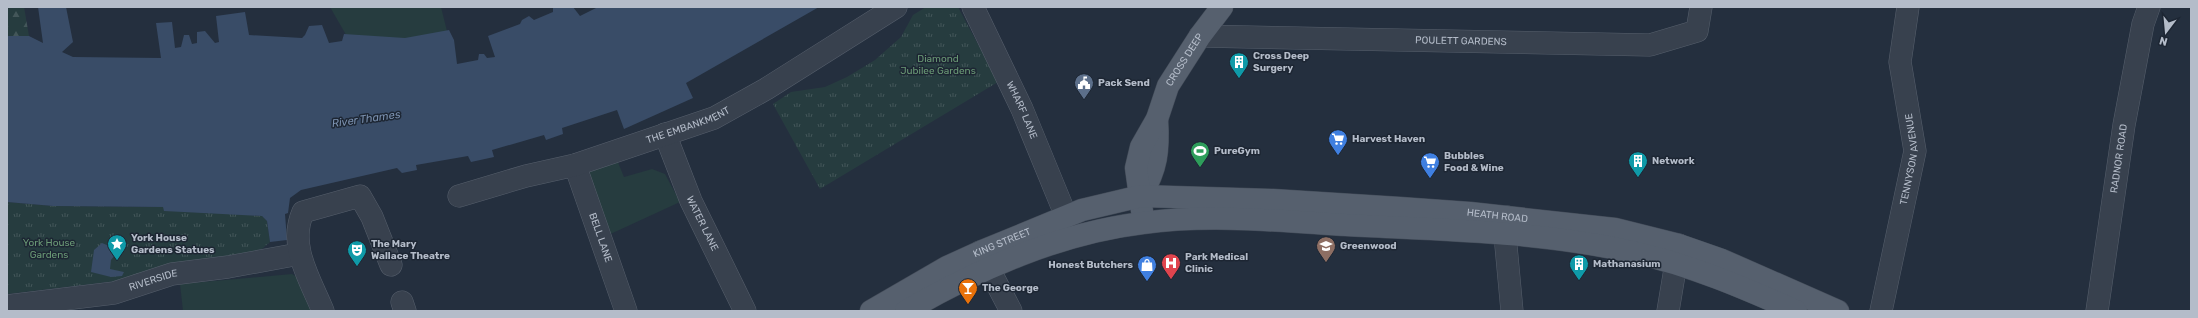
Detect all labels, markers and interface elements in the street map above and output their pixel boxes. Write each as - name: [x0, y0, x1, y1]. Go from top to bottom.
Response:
- north arrow: [2146, 12, 2186, 52]
- street label: CROSS DEEP: [1163, 31, 1206, 89]
- street label: POULETT GARDENS: [1415, 34, 1507, 48]
- text: N: [2158, 34, 2169, 48]
- place label: Cross Deep Surgery: [1253, 50, 1309, 74]
- building icon: Cross Deep Surgery: [1228, 51, 1250, 79]
- park label: Diamond Jubilee Gardens: [900, 53, 976, 77]
- public building icon: Pack Send: [1073, 72, 1095, 100]
- place label: Pack Send: [1098, 77, 1150, 89]
- street label: WHARF LANE: [1004, 79, 1040, 141]
- street label: THE EMBANKMENT: [645, 104, 732, 146]
- water label: River Thames: [331, 108, 401, 130]
- street label: TENNYSON AVENUE: [1898, 113, 1921, 206]
- street label: RADNOR ROAD: [2108, 123, 2130, 194]
- supermarket icon: Harvest Haven: [1327, 128, 1349, 156]
- place label: Harvest Haven: [1352, 133, 1425, 145]
- sports icon: PureGym: [1189, 140, 1211, 168]
- place label: PureGym: [1214, 145, 1260, 157]
- place label: Bubbles Food & Wine: [1444, 150, 1504, 174]
- building icon: Network: [1627, 150, 1649, 178]
- supermarket icon: Bubbles Food & Wine: [1419, 151, 1441, 179]
- place label: Network: [1652, 155, 1695, 167]
- street label: WATER LANE: [684, 194, 721, 253]
- street label: HEATH ROAD: [1466, 207, 1529, 225]
- street label: BELL LANE: [586, 211, 615, 264]
- street label: KING STREET: [971, 226, 1033, 260]
- place label: York House Gardens Statues: [131, 232, 215, 256]
- place icon: York House Gardens Statues: [106, 233, 128, 261]
- school or university icon: Greenwood: [1315, 235, 1337, 263]
- park label: York House Gardens: [23, 237, 76, 261]
- place label: The Mary Wallace Theatre: [371, 238, 450, 262]
- theatre icon: The Mary Wallace Theatre: [346, 239, 368, 267]
- place label: Greenwood: [1340, 240, 1397, 252]
- place label: Park Medical Clinic: [1185, 251, 1248, 275]
- hospital icon: Park Medical Clinic: [1160, 252, 1182, 280]
- building icon: Mathanasium: [1568, 253, 1590, 281]
- shop icon: Honest Butchers: [1136, 254, 1158, 282]
- place label: Mathanasium: [1593, 258, 1661, 270]
- place label: Honest Butchers: [1048, 259, 1133, 271]
- street label: RIVERSIDE: [127, 267, 178, 294]
- bar icon: The George: [957, 277, 979, 305]
- place label: The George: [982, 282, 1039, 294]

